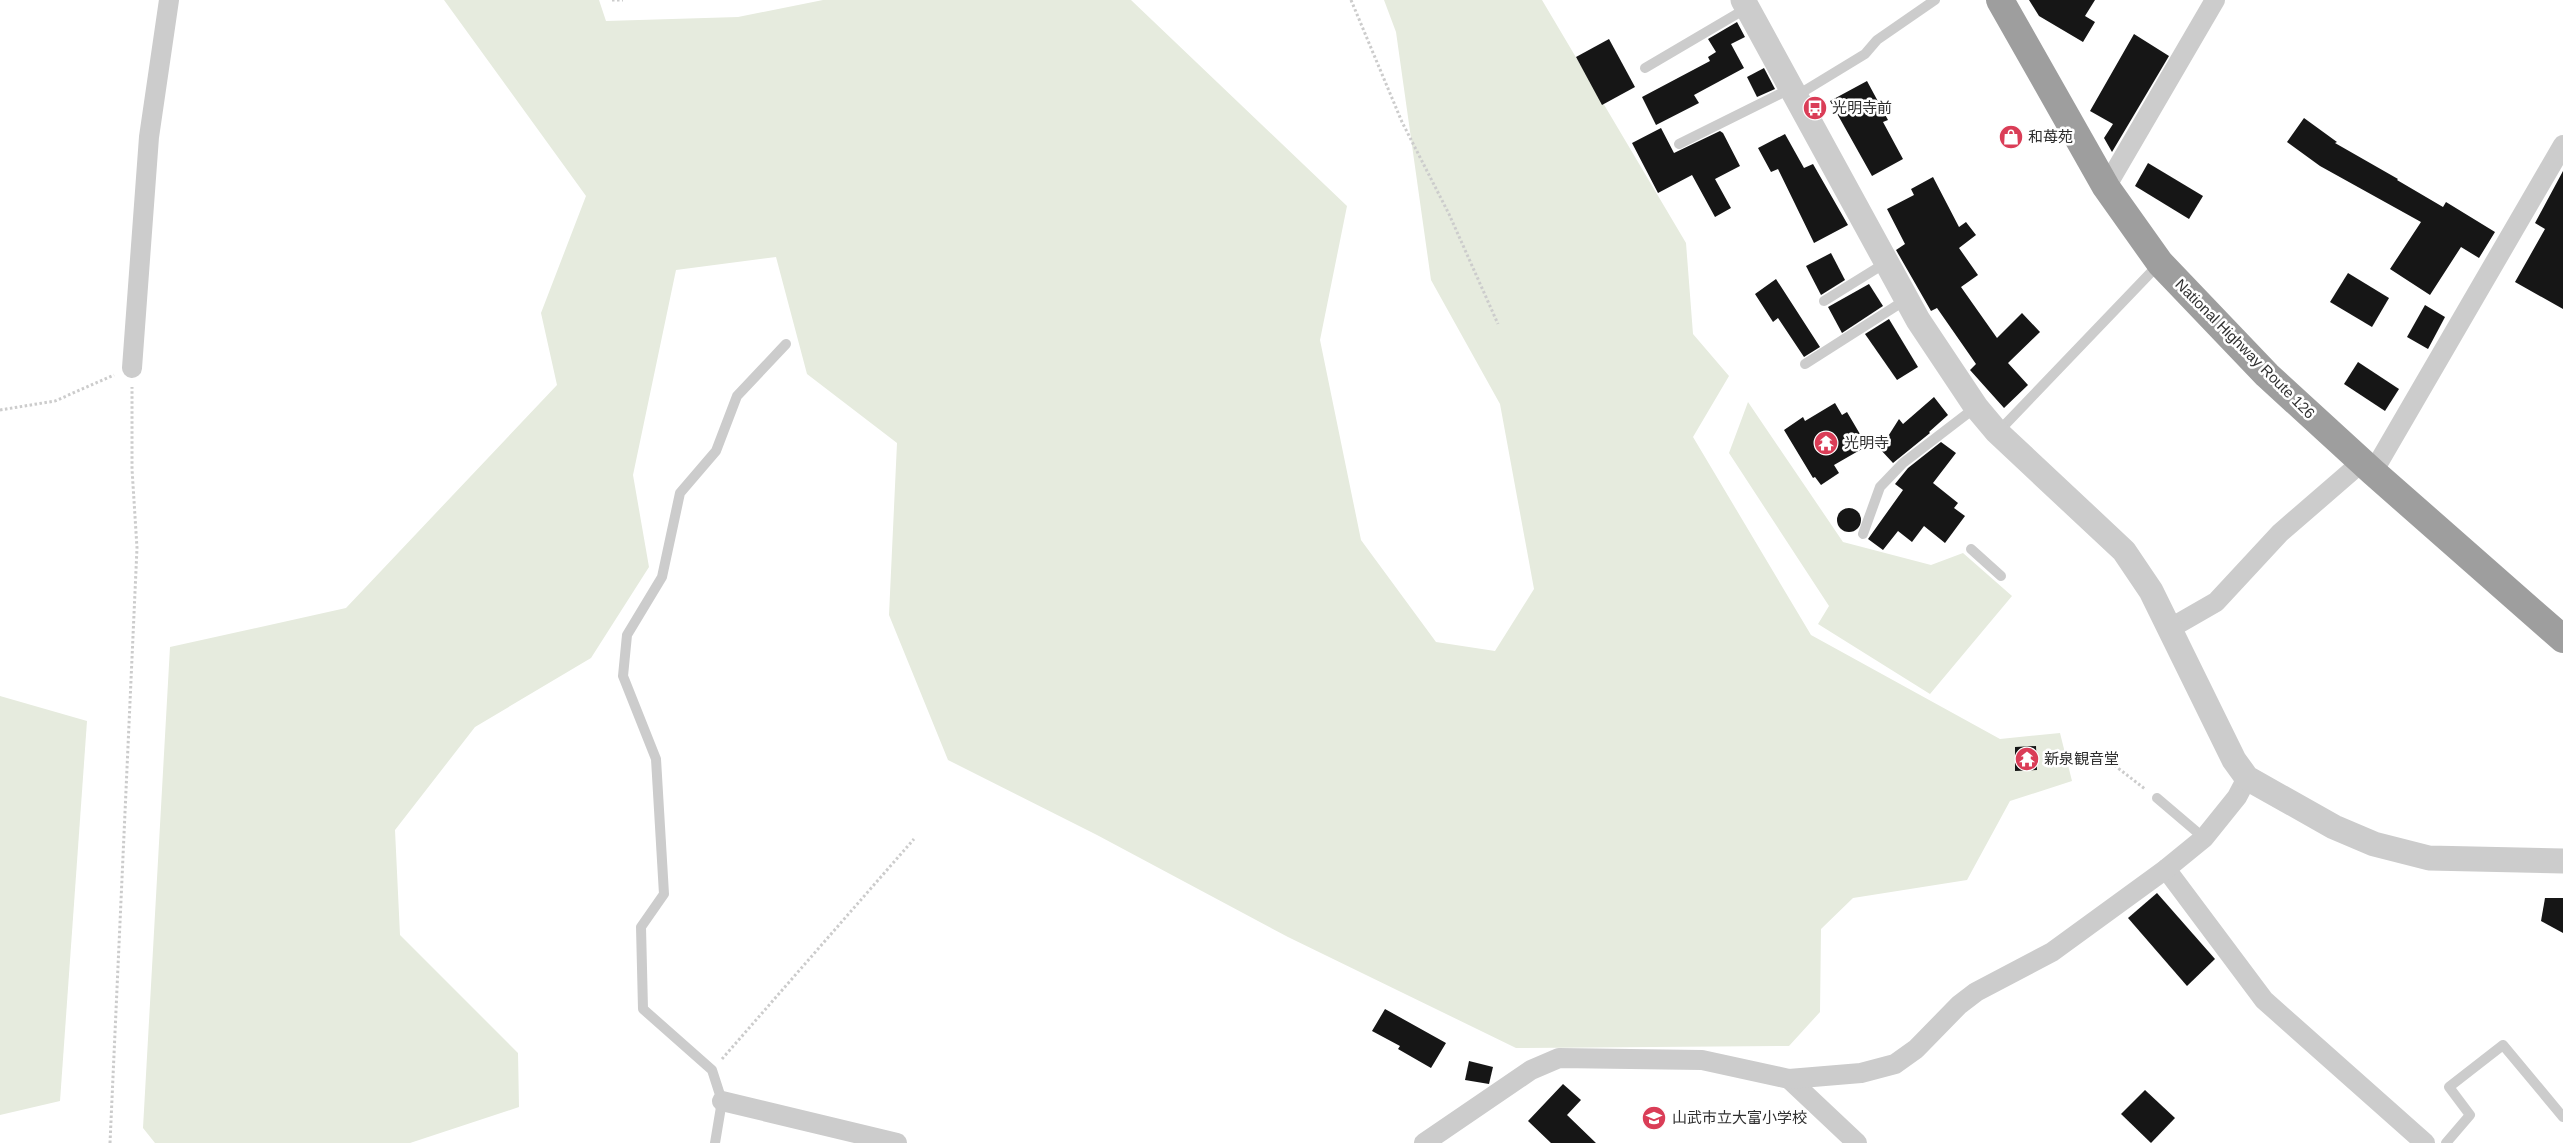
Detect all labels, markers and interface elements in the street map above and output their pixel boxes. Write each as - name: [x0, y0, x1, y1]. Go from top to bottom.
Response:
- bus stop icon: 光明寺前: [1802, 95, 1828, 121]
- place label: 光明寺前: [1832, 99, 1892, 116]
- shop icon: 和苺苑: [1998, 124, 2024, 150]
- place label: 和苺苑: [2028, 128, 2073, 145]
- street label: National Highway Route 126: [2172, 275, 2319, 422]
- temple icon: 光明寺: [1813, 430, 1839, 456]
- place label: 光明寺: [1844, 434, 1889, 451]
- temple icon: 新泉観音堂: [2014, 746, 2040, 772]
- place label: 新泉観音堂: [2044, 750, 2119, 767]
- school or university icon: 山武市立大富小学校: [1641, 1105, 1667, 1131]
- place label: 山武市立大富小学校: [1672, 1109, 1807, 1126]

